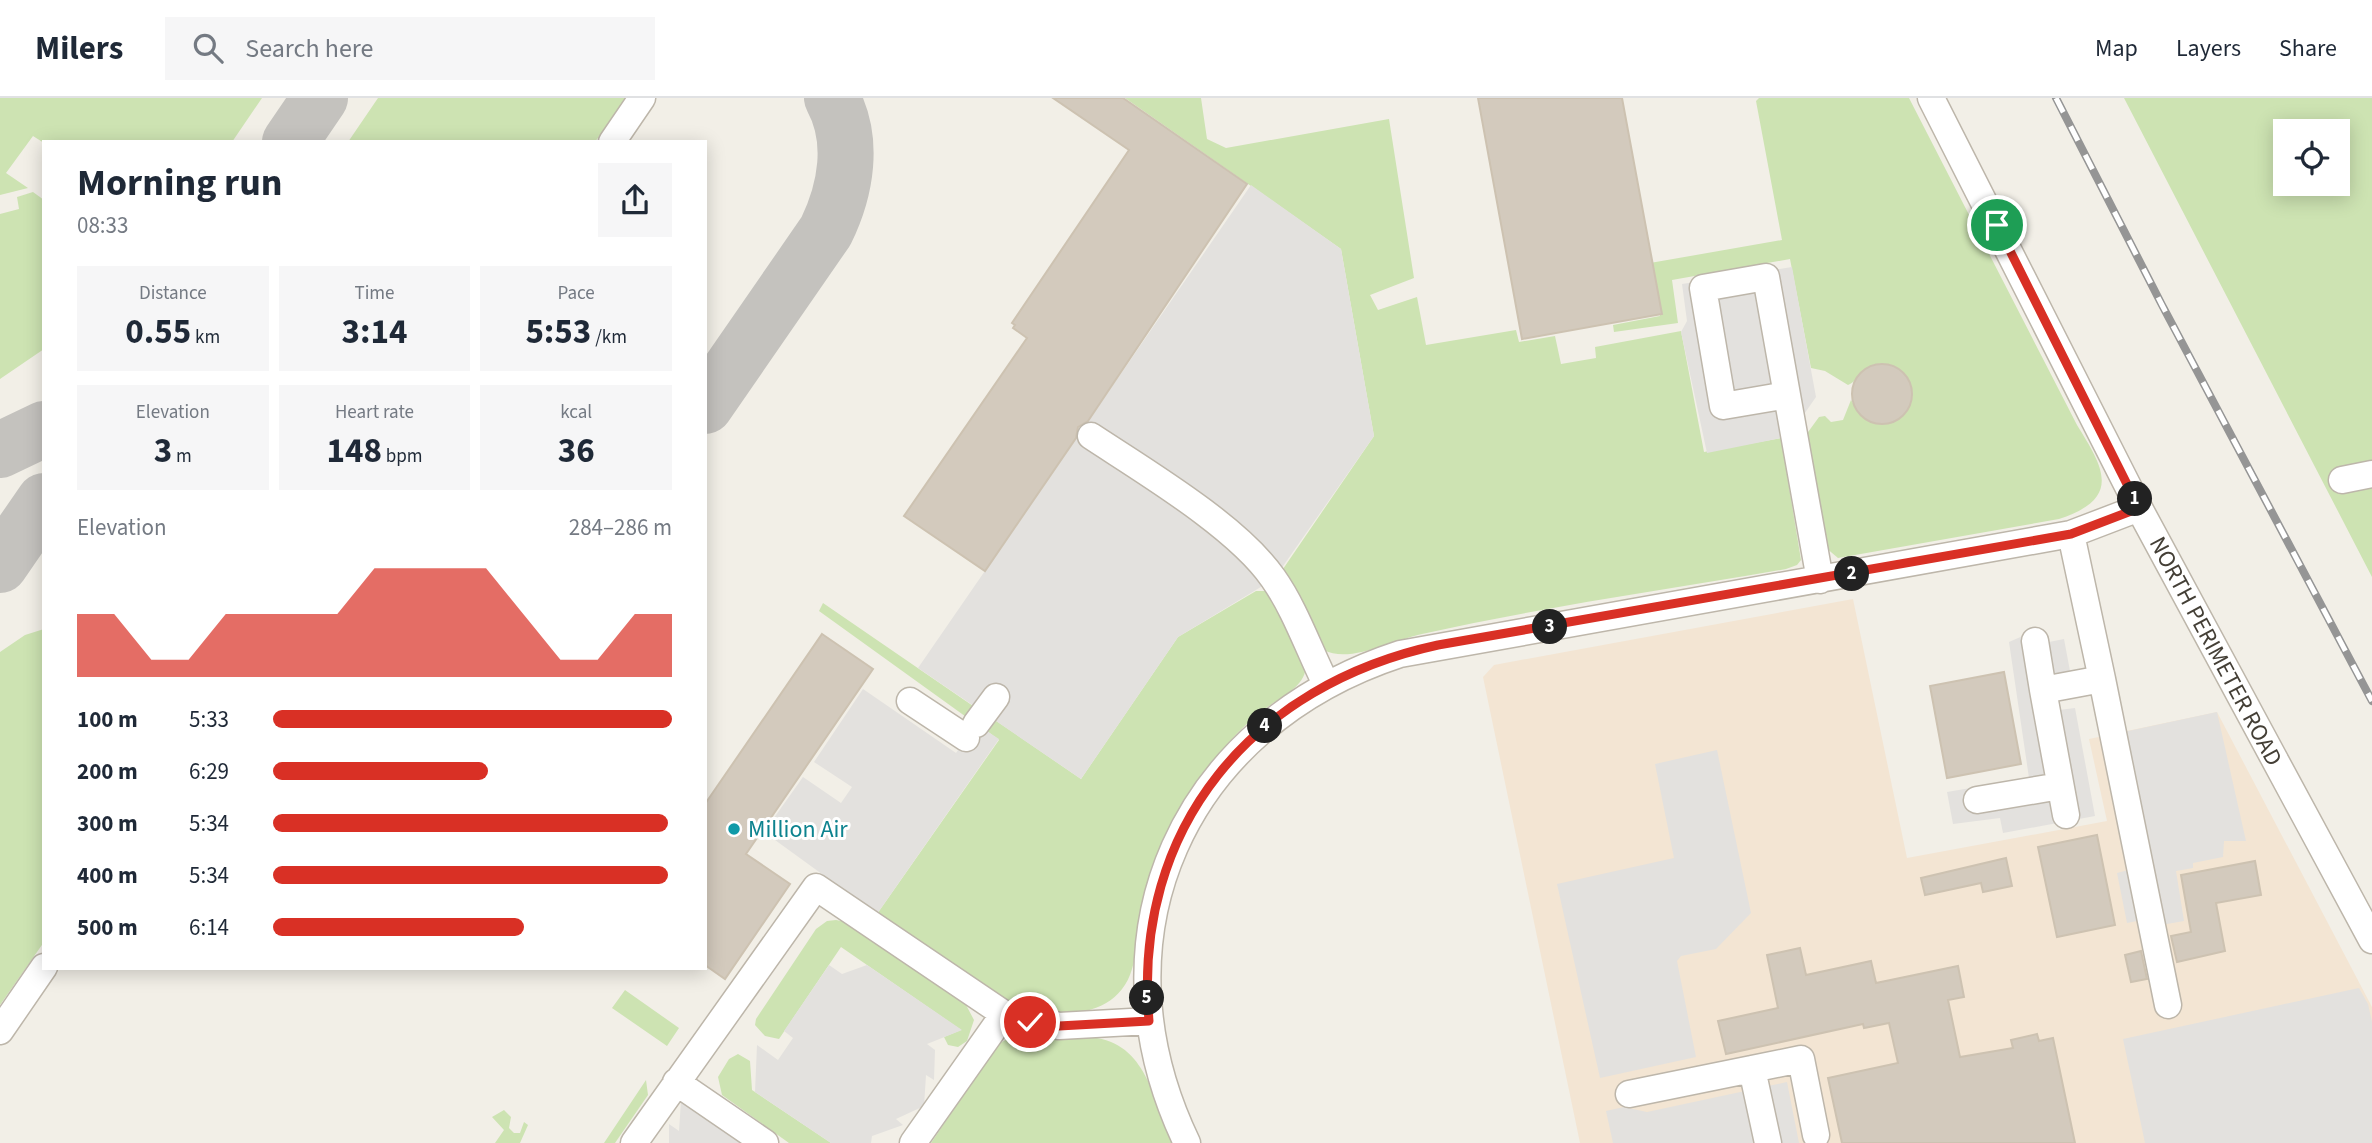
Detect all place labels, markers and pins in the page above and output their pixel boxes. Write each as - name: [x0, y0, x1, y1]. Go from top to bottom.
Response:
- pin: [1967, 195, 2027, 255]
- pin: 1: [2118, 482, 2152, 516]
- pin: 2: [1834, 556, 1870, 592]
- pin: 3: [1532, 610, 1568, 644]
- pin: 4: [1248, 708, 1282, 744]
- place label: Million Air: [748, 812, 848, 847]
- marker: Million Air: [726, 821, 742, 837]
- pin: 5: [1130, 981, 1164, 1016]
- pin: [1000, 992, 1060, 1052]

